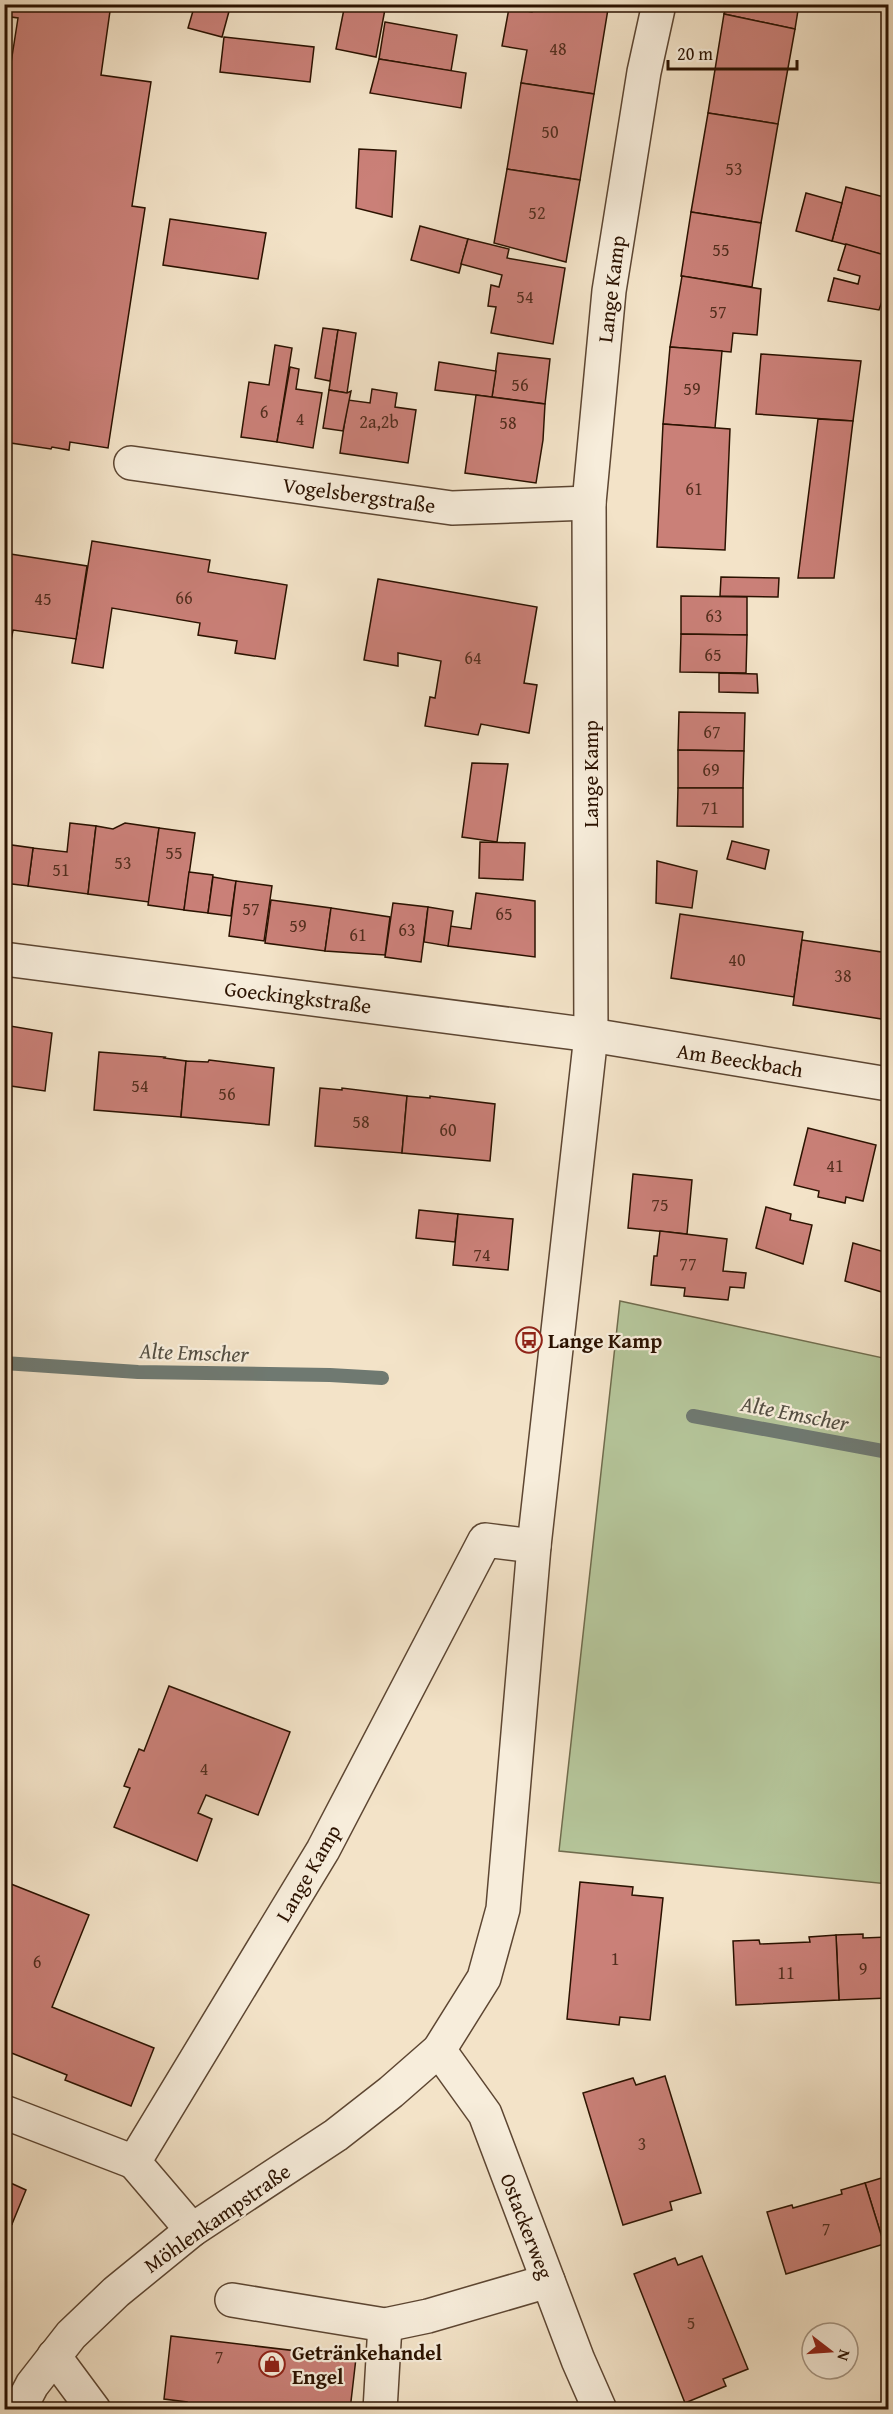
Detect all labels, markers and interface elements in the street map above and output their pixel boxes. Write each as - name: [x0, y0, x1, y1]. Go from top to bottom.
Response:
- scale bar: [668, 33, 797, 71]
- house number: 48: [549, 35, 567, 62]
- text: 20 m: [677, 40, 713, 67]
- house number: 50: [541, 118, 559, 145]
- house number: 53: [725, 155, 743, 182]
- house number: 52: [528, 199, 546, 226]
- street label: Lange Kamp: [589, 234, 633, 344]
- house number: 55: [712, 236, 730, 263]
- house number: 54: [516, 283, 534, 310]
- house number: 57: [709, 298, 727, 325]
- house number: 56: [511, 371, 529, 398]
- house number: 59: [683, 375, 701, 402]
- house number: 6: [260, 398, 268, 425]
- house number: 4: [296, 405, 304, 432]
- house number: 2a,2b: [359, 408, 399, 435]
- house number: 58: [499, 409, 517, 436]
- street label: Vogelsbergstraße: [281, 469, 437, 521]
- house number: 61: [685, 475, 703, 502]
- house number: 66: [175, 584, 193, 611]
- house number: 45: [34, 585, 52, 612]
- house number: 63: [705, 602, 723, 629]
- house number: 65: [704, 641, 722, 668]
- house number: 64: [464, 644, 482, 671]
- house number: 67: [703, 718, 721, 745]
- street label: Lange Kamp: [575, 720, 606, 828]
- house number: 69: [702, 756, 720, 783]
- house number: 71: [701, 794, 719, 821]
- house number: 55: [165, 839, 183, 866]
- house number: 53: [114, 849, 132, 876]
- house number: 51: [52, 856, 70, 883]
- house number: 57: [242, 895, 260, 922]
- house number: 65: [495, 900, 513, 927]
- house number: 59: [289, 912, 307, 939]
- house number: 63: [398, 916, 416, 943]
- house number: 61: [349, 921, 367, 948]
- house number: 40: [728, 946, 746, 973]
- house number: 38: [834, 962, 852, 989]
- street label: Goeckingkstraße: [223, 973, 373, 1021]
- street label: Am Beeckbach: [675, 1035, 806, 1085]
- house number: 54: [131, 1072, 149, 1099]
- house number: 56: [218, 1080, 236, 1107]
- house number: 58: [352, 1108, 370, 1135]
- house number: 60: [439, 1116, 457, 1143]
- house number: 41: [826, 1152, 844, 1179]
- house number: 75: [651, 1191, 669, 1218]
- house number: 74: [473, 1241, 491, 1268]
- house number: 77: [679, 1250, 697, 1277]
- bus stop icon: Lange Kamp: [514, 1325, 544, 1355]
- place label: Lange Kamp: [548, 1325, 662, 1356]
- water label: Alte Emscher: [138, 1334, 250, 1370]
- water label: Alte Emscher: [737, 1387, 852, 1439]
- house number: 4: [200, 1755, 208, 1782]
- street label: Lange Kamp: [268, 1819, 348, 1927]
- house number: 1: [611, 1945, 619, 1972]
- house number: 6: [33, 1948, 41, 1975]
- house number: 9: [859, 1955, 867, 1982]
- house number: 11: [777, 1959, 795, 1986]
- house number: 3: [638, 2130, 646, 2157]
- street label: Möhlenkampstraße: [137, 2156, 297, 2280]
- street label: Ostackerweg: [493, 2169, 562, 2284]
- house number: 7: [822, 2215, 830, 2242]
- house number: 5: [687, 2309, 695, 2336]
- north arrow: [800, 2321, 860, 2381]
- place label: Getränkehandel Engel: [292, 2337, 443, 2392]
- house number: 7: [215, 2343, 223, 2370]
- text: N: [831, 2347, 857, 2364]
- shop icon: Getränkehandel Engel: [257, 2349, 287, 2379]

